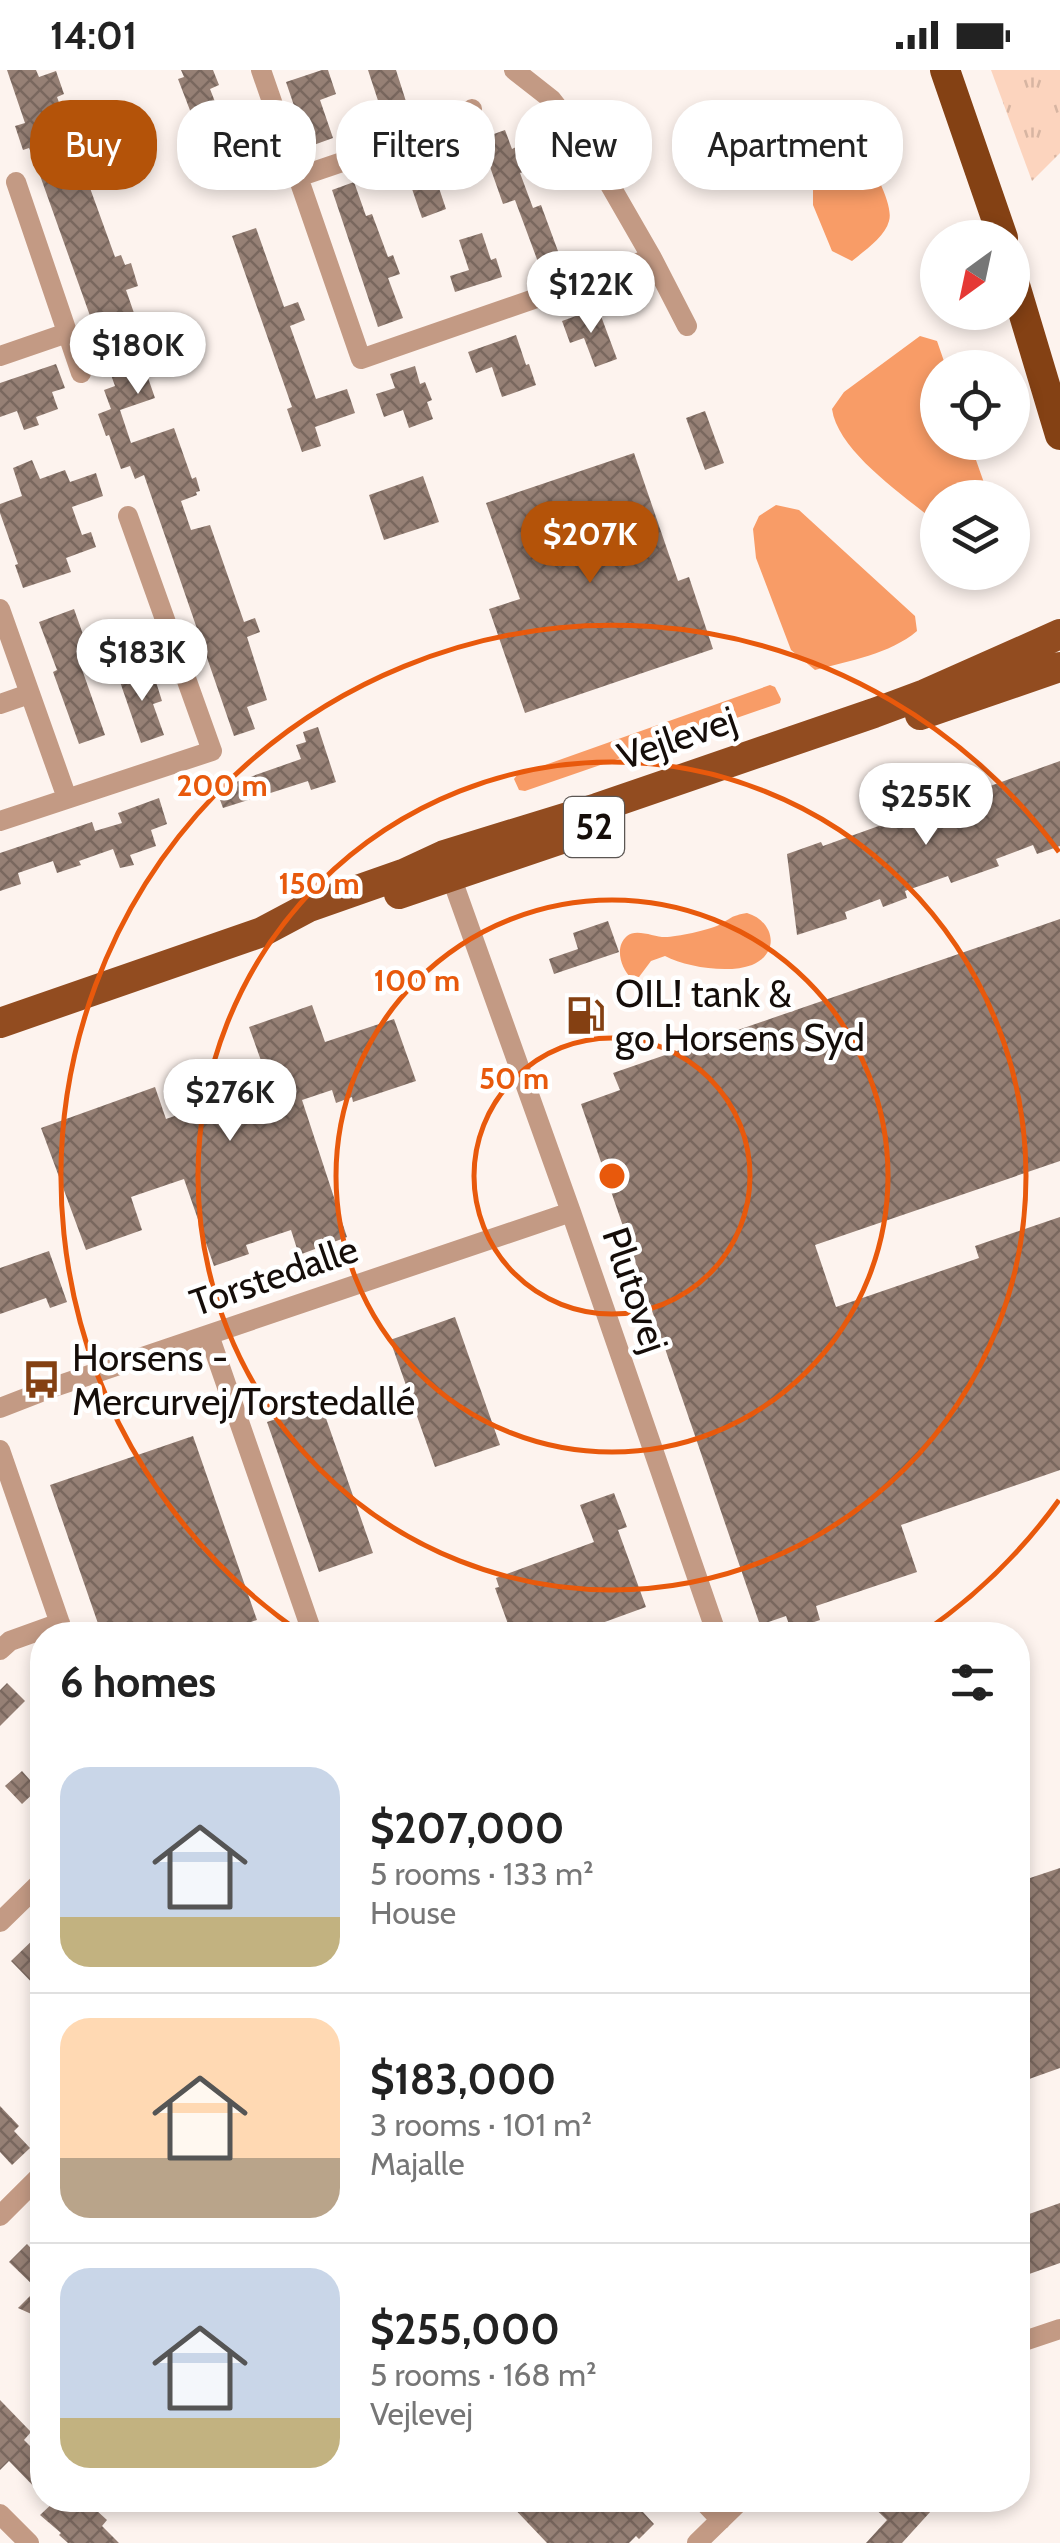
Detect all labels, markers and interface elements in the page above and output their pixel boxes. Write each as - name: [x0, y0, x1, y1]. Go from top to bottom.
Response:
- text: 14:01: [50, 12, 137, 59]
- chip: Buy: [30, 100, 157, 190]
- chip: Rent: [177, 100, 316, 190]
- chip: Filters: [336, 100, 495, 190]
- chip: New: [515, 100, 652, 190]
- chip: Apartment: [672, 100, 903, 190]
- north arrow: [920, 220, 1030, 330]
- map controls: [920, 220, 1030, 590]
- pin: $122K: [521, 251, 661, 336]
- text: $122K: [549, 264, 633, 303]
- pin: $180K: [68, 312, 208, 397]
- text: $180K: [92, 325, 184, 364]
- button: locate: [920, 350, 1030, 460]
- button: layers: [920, 480, 1030, 590]
- pin: $207K: [520, 501, 660, 586]
- text: $207K: [543, 514, 637, 553]
- pin: $183K: [72, 619, 212, 704]
- text: $183K: [98, 632, 186, 671]
- street label: Vejlevej: [611, 695, 742, 780]
- pin: $255K: [856, 763, 996, 848]
- text: 200 m: [176, 767, 268, 804]
- text: $255K: [881, 776, 971, 815]
- road number: 52: [564, 797, 624, 857]
- text: 150 m: [278, 865, 360, 902]
- text: 100 m: [374, 962, 460, 999]
- place label: OIL! tank & go Horsens Syd: [615, 970, 865, 1061]
- fuel station icon: OIL! tank & go Horsens Syd: [564, 995, 606, 1037]
- pin: $276K: [160, 1059, 300, 1144]
- text: 50 m: [479, 1060, 549, 1097]
- text: $276K: [185, 1072, 275, 1111]
- centre of rings: [594, 1158, 630, 1194]
- street label: Plutovej: [592, 1221, 679, 1359]
- street label: Torstedalle: [184, 1225, 364, 1326]
- place label: Horsens - Mercurvej/Torstedallé: [72, 1334, 415, 1425]
- bus stop icon: Horsens - Mercurvej/Torstedallé: [21, 1359, 63, 1401]
- icon: filters: [945, 1655, 1000, 1710]
- text: 6 homes: [60, 1656, 216, 1708]
- text: $207,000: [370, 1802, 565, 1854]
- icon: home: [140, 1807, 260, 1927]
- text: 5 rooms · 133 m²: [370, 1854, 594, 1893]
- text: House: [370, 1893, 456, 1932]
- text: $183,000: [370, 2053, 556, 2105]
- icon: home: [140, 2058, 260, 2178]
- text: 3 rooms · 101 m²: [370, 2105, 592, 2144]
- text: Majalle: [370, 2144, 465, 2183]
- text: $255,000: [370, 2303, 560, 2355]
- icon: home: [140, 2308, 260, 2428]
- text: 5 rooms · 168 m²: [370, 2355, 597, 2394]
- text: Vejlevej: [370, 2394, 473, 2433]

